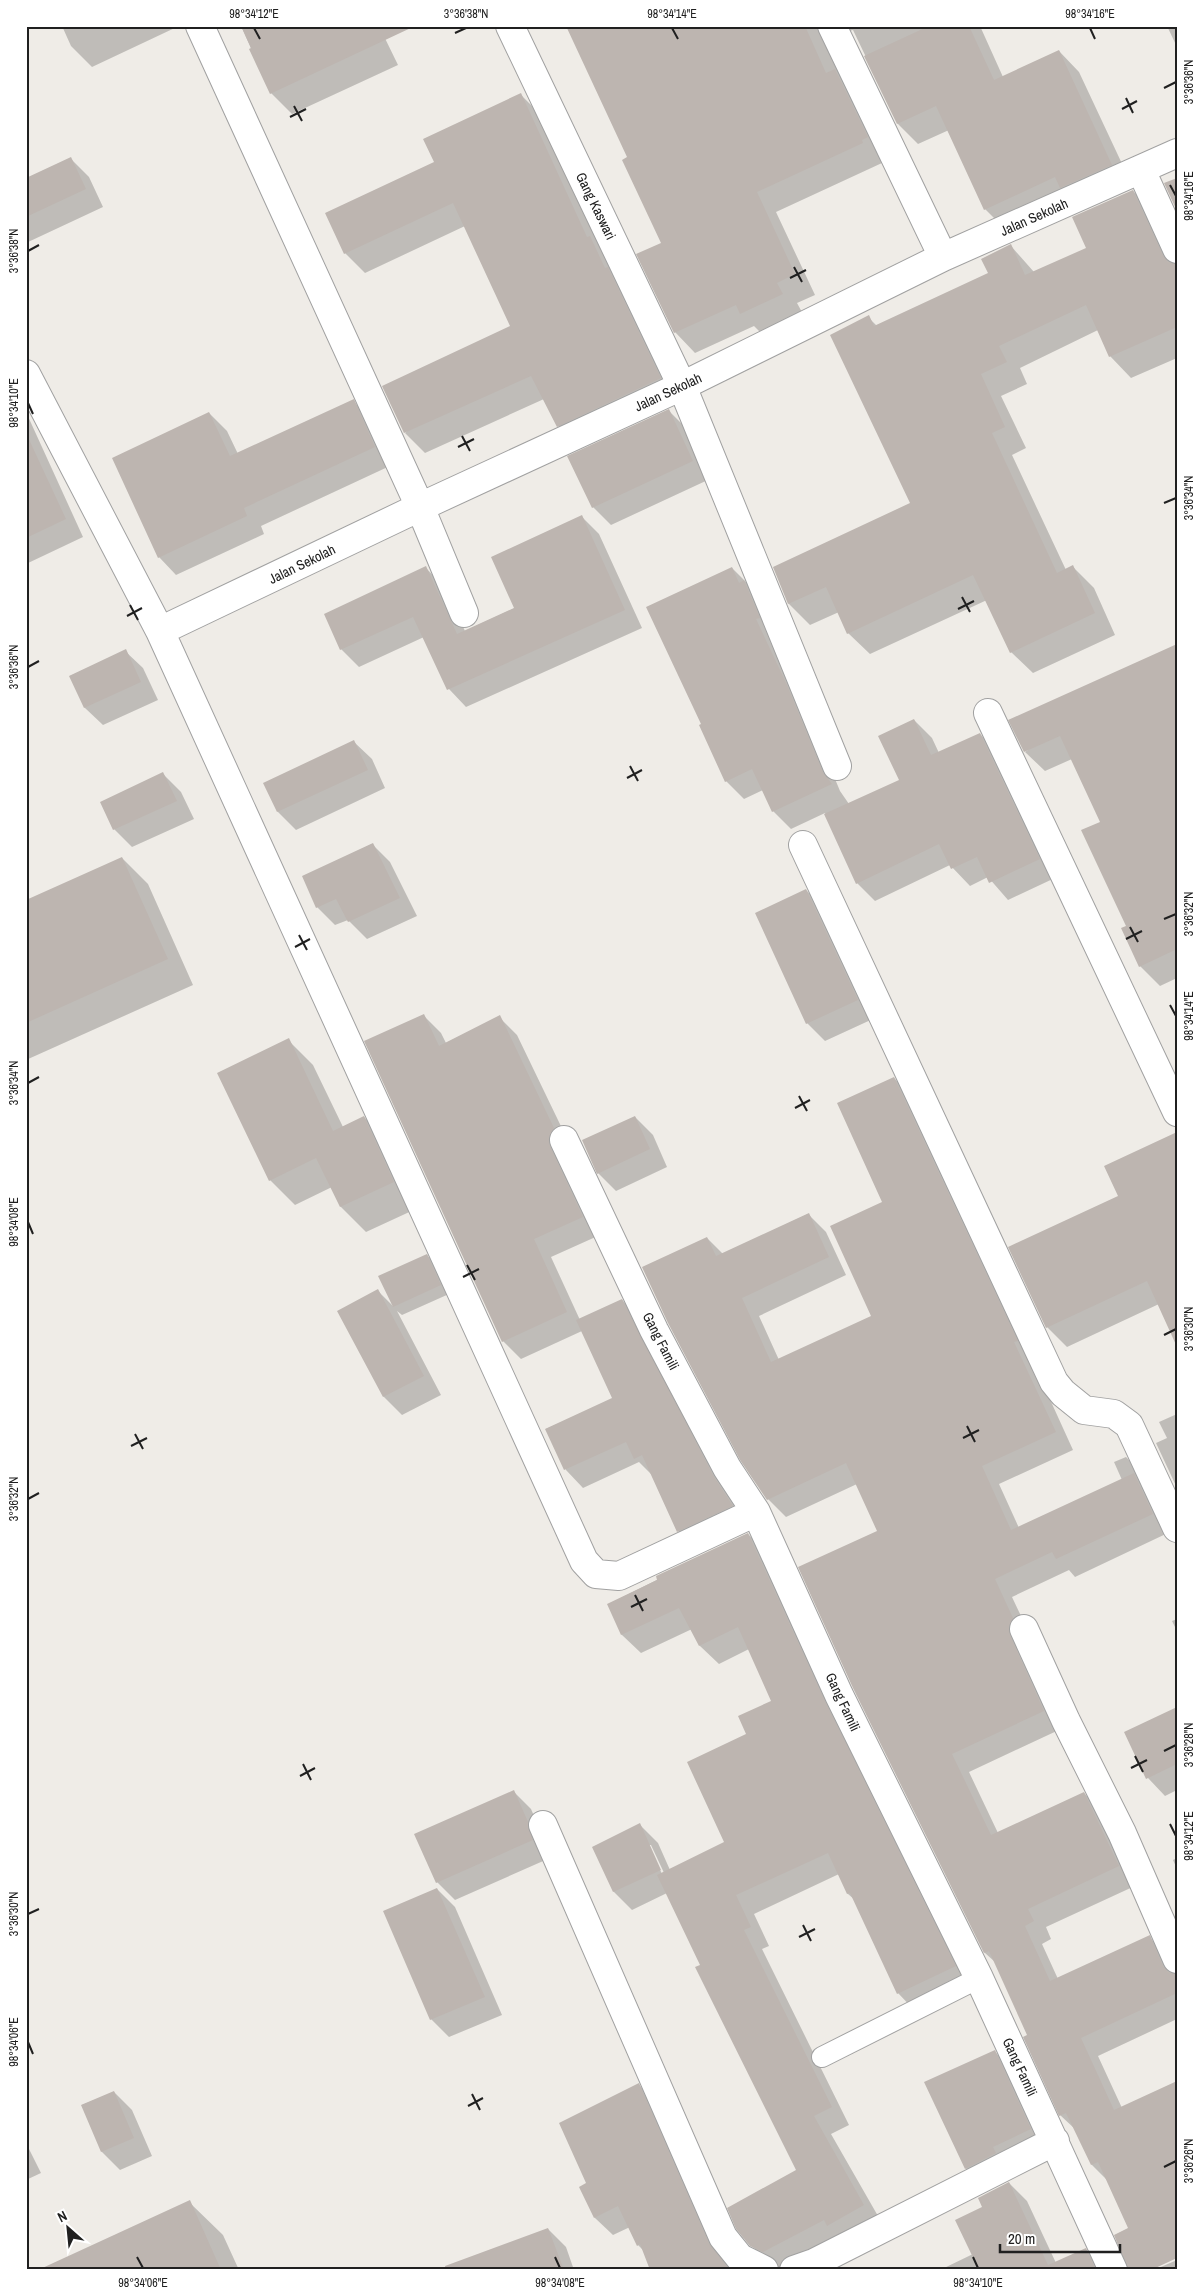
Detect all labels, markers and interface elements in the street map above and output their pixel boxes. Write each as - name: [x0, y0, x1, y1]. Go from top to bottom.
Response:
- text: 98°34'12"E: [229, 6, 279, 22]
- text: 3°36'38"N: [444, 6, 488, 22]
- text: 98°34'14"E: [647, 6, 697, 22]
- text: 98°34'16"E: [1065, 6, 1115, 22]
- text: 3°36'36"N: [1181, 60, 1197, 104]
- street label: Gang Kaswari: [572, 169, 620, 243]
- text: 98°34'16"E: [1181, 171, 1197, 221]
- street label: Jalan Sekolah: [997, 194, 1071, 240]
- text: 3°36'38"N: [6, 229, 22, 273]
- street label: Jalan Sekolah: [632, 369, 704, 415]
- text: 98°34'10"E: [6, 378, 22, 428]
- text: 3°36'34"N: [1181, 476, 1197, 520]
- street label: Jalan Sekolah: [266, 540, 338, 588]
- text: 3°36'36"N: [6, 645, 22, 689]
- text: 3°36'32"N: [1181, 892, 1197, 936]
- text: 98°34'14"E: [1181, 991, 1197, 1041]
- text: 3°36'34"N: [6, 1061, 22, 1105]
- text: 98°34'08"E: [6, 1197, 22, 1247]
- text: 3°36'30"N: [1181, 1307, 1197, 1351]
- street label: Gang Famili: [639, 1309, 683, 1373]
- text: 3°36'32"N: [6, 1477, 22, 1521]
- street label: Gang Famili: [822, 1670, 864, 1734]
- text: 3°36'28"N: [1181, 1723, 1197, 1767]
- text: 98°34'12"E: [1181, 1811, 1197, 1861]
- text: 3°36'30"N: [6, 1892, 22, 1936]
- text: 98°34'06"E: [6, 2017, 22, 2067]
- street label: Gang Famili: [999, 2035, 1041, 2099]
- text: 3°36'26"N: [1181, 2139, 1197, 2183]
- north arrow: [42, 2204, 92, 2254]
- text: N: [54, 2207, 70, 2226]
- scale bar: [1000, 2221, 1120, 2253]
- text: 20 m: [1008, 2228, 1035, 2249]
- text: 98°34'06"E: [118, 2275, 168, 2291]
- text: 98°34'08"E: [535, 2275, 585, 2291]
- text: 98°34'10"E: [953, 2275, 1003, 2291]

